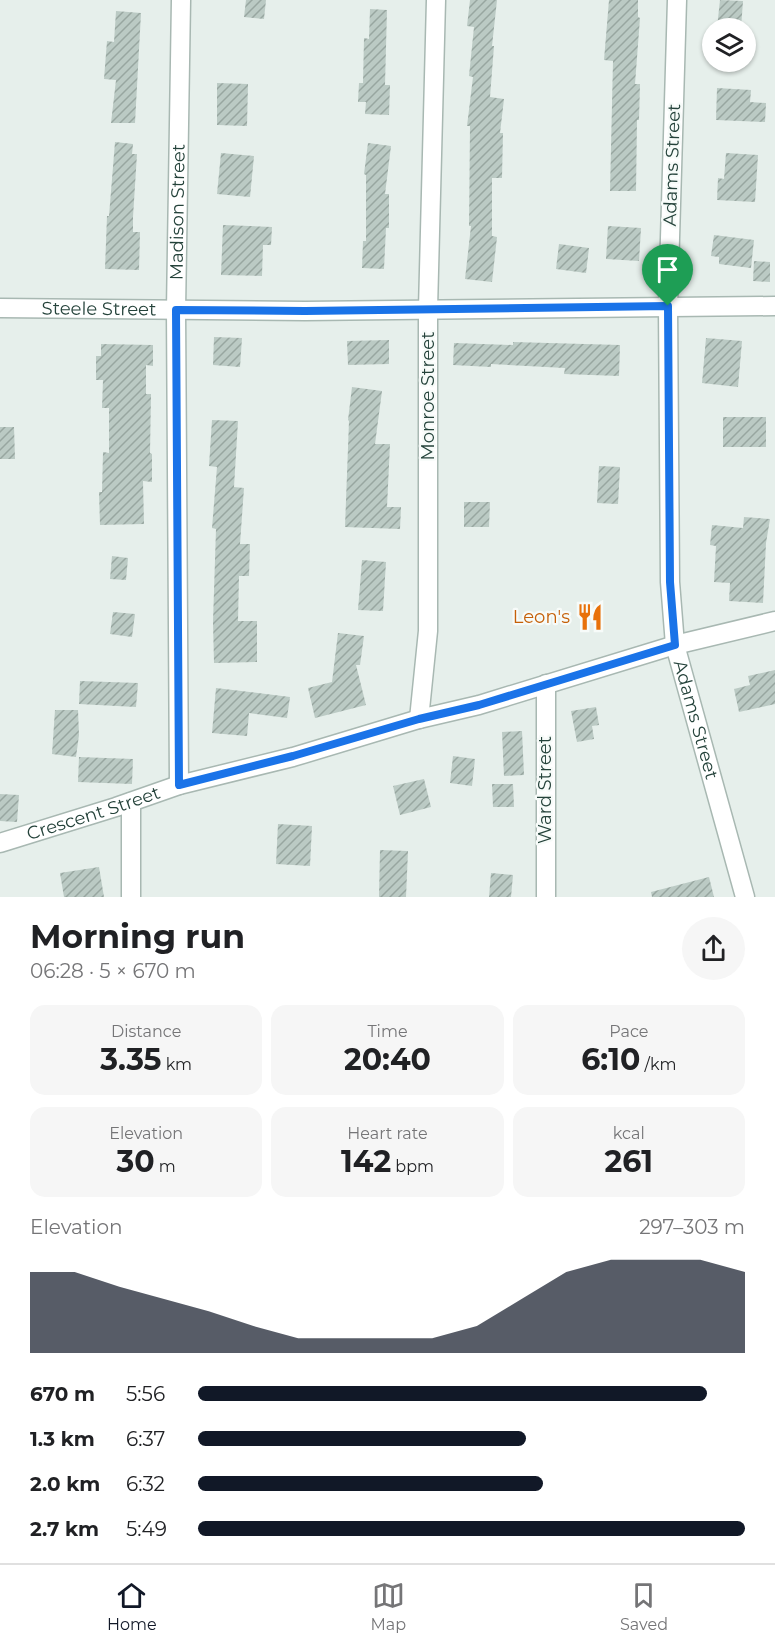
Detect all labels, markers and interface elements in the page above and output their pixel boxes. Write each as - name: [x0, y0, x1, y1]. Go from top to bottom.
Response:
- map controls: [702, 18, 756, 72]
- button: layers: [702, 18, 756, 72]
- street label: Adams Street: [659, 103, 685, 227]
- street label: Madison Street: [165, 144, 190, 280]
- pin: [642, 244, 693, 306]
- icon: arrive: [651, 253, 684, 286]
- street label: Steele Street: [42, 297, 156, 321]
- street label: Monroe Street: [417, 332, 439, 460]
- restaurant icon: Leon's: [575, 602, 605, 632]
- place label: Leon's: [513, 606, 570, 628]
- street label: Adams Street: [669, 658, 723, 782]
- street label: Ward Street: [534, 736, 556, 844]
- street label: Crescent Street: [24, 781, 163, 845]
- text: Morning run: [30, 916, 245, 956]
- button: share: [682, 917, 745, 980]
- text: 06:28 · 5 × 670 m: [30, 959, 196, 983]
- text: Distance: [111, 1022, 181, 1041]
- text: Time: [367, 1022, 408, 1041]
- text: Pace: [609, 1022, 648, 1041]
- text: 3.35: [100, 1041, 161, 1078]
- text: 20:40: [344, 1041, 431, 1078]
- text: 6:10: [581, 1041, 640, 1078]
- text: km: [161, 1055, 192, 1074]
- text: /km: [640, 1055, 676, 1074]
- text: Elevation: [109, 1124, 183, 1143]
- text: Heart rate: [347, 1124, 428, 1143]
- text: kcal: [613, 1124, 645, 1143]
- text: 30: [117, 1143, 155, 1180]
- text: 142: [341, 1143, 391, 1180]
- text: 261: [605, 1143, 653, 1180]
- text: m: [155, 1157, 176, 1176]
- text: bpm: [391, 1157, 434, 1176]
- text: Elevation: [30, 1215, 122, 1239]
- text: 297–303 m: [639, 1215, 745, 1239]
- text: 670 m: [30, 1382, 95, 1406]
- text: 5:56: [126, 1382, 165, 1406]
- text: 1.3 km: [30, 1427, 95, 1451]
- text: 6:37: [126, 1427, 165, 1451]
- text: 2.0 km: [30, 1472, 100, 1496]
- text: 6:32: [126, 1472, 165, 1496]
- text: 2.7 km: [30, 1517, 99, 1541]
- text: 5:49: [126, 1517, 167, 1541]
- tab: Home: [107, 1579, 157, 1634]
- tab: Map: [371, 1579, 406, 1634]
- tab: Saved: [620, 1579, 668, 1634]

